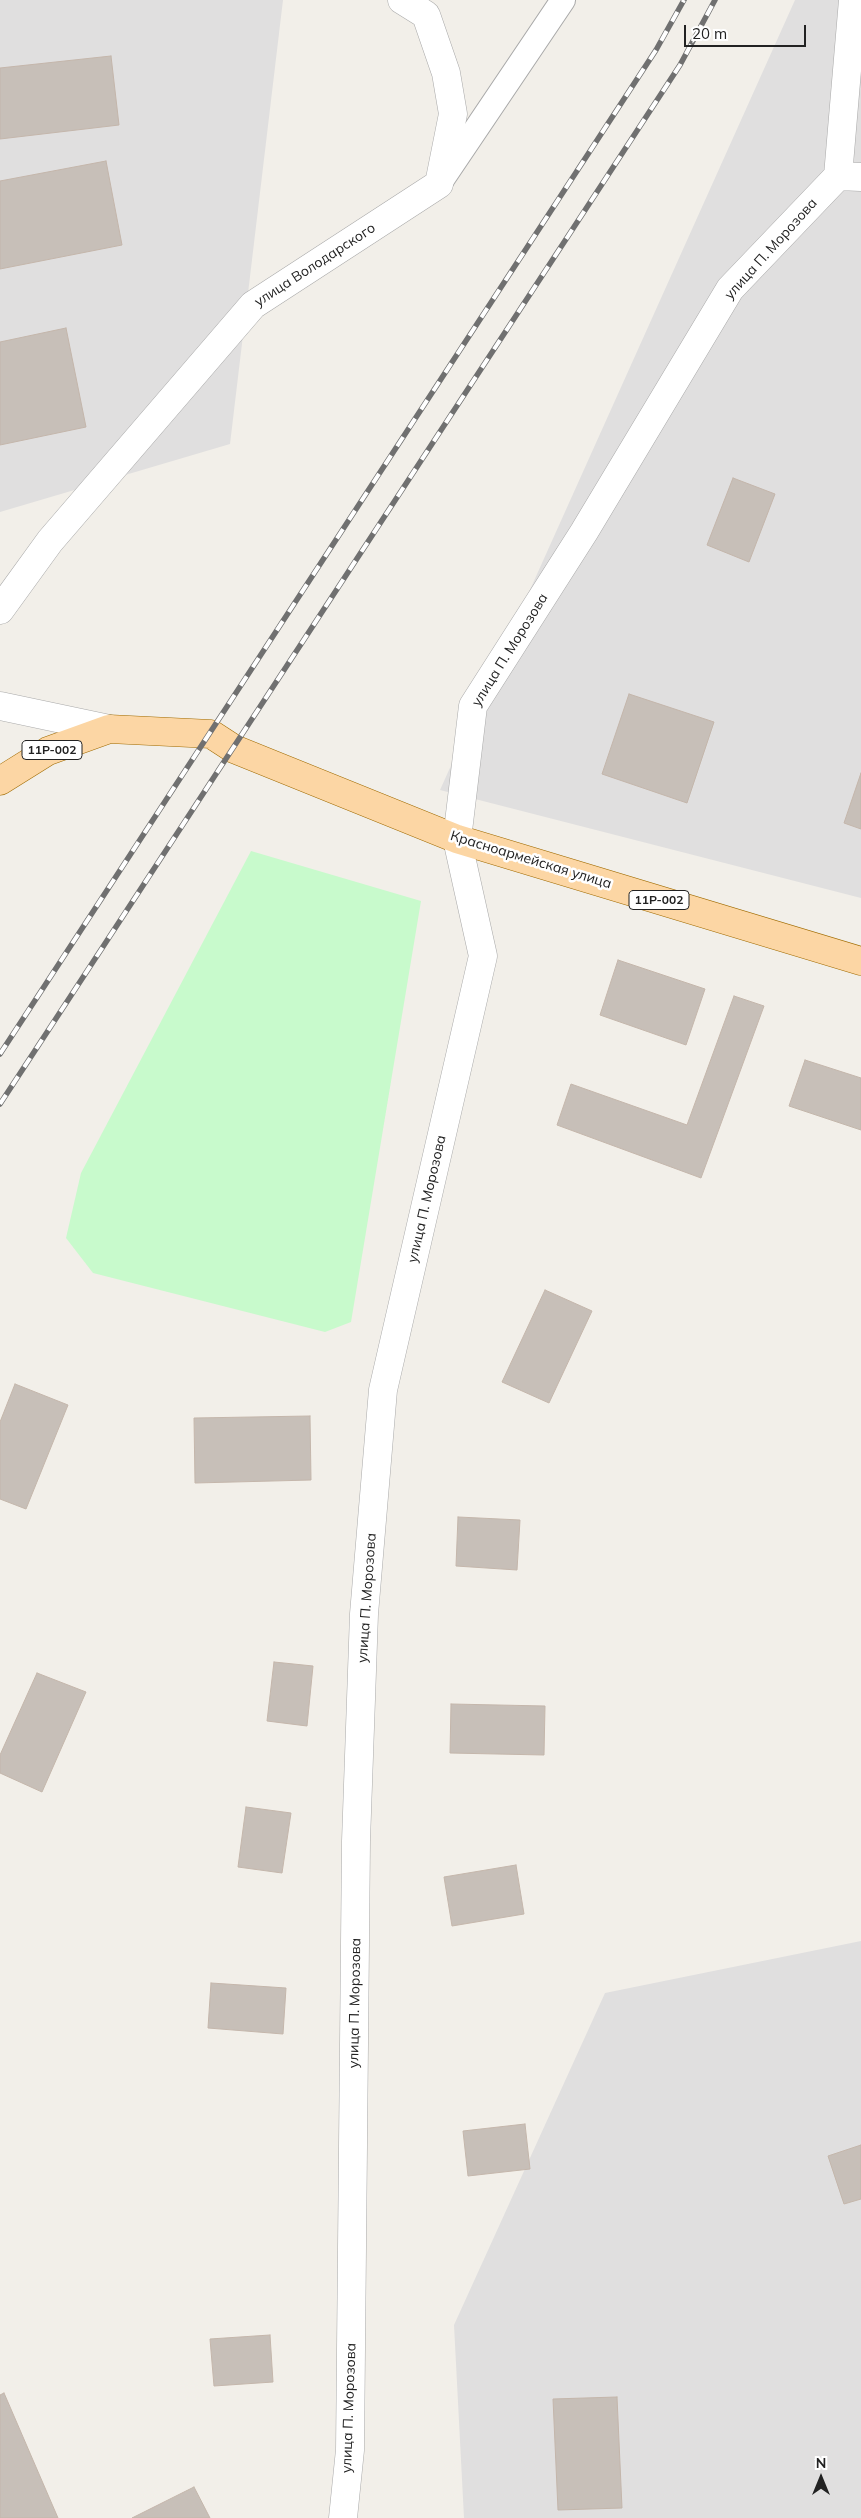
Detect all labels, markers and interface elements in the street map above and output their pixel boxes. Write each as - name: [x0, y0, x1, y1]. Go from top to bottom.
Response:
- scale bar: [686, 15, 808, 47]
- text: 20 m: [692, 24, 727, 43]
- street label: улица П. Морозова: [721, 195, 821, 303]
- street label: улица Володарского: [251, 220, 379, 310]
- street label: улица П. Морозова: [468, 590, 552, 710]
- road number: 11Р-002: [22, 740, 82, 760]
- street label: Красноармейская улица: [448, 827, 614, 893]
- road number: 11Р-002: [629, 890, 689, 910]
- street label: улица П. Морозова: [404, 1134, 450, 1264]
- street label: улица П. Морозова: [354, 1532, 380, 1664]
- street label: улица П. Морозова: [345, 1938, 365, 2068]
- street label: улица П. Морозова: [338, 2343, 360, 2473]
- north arrow: [796, 2453, 846, 2503]
- text: N: [816, 2454, 826, 2472]

